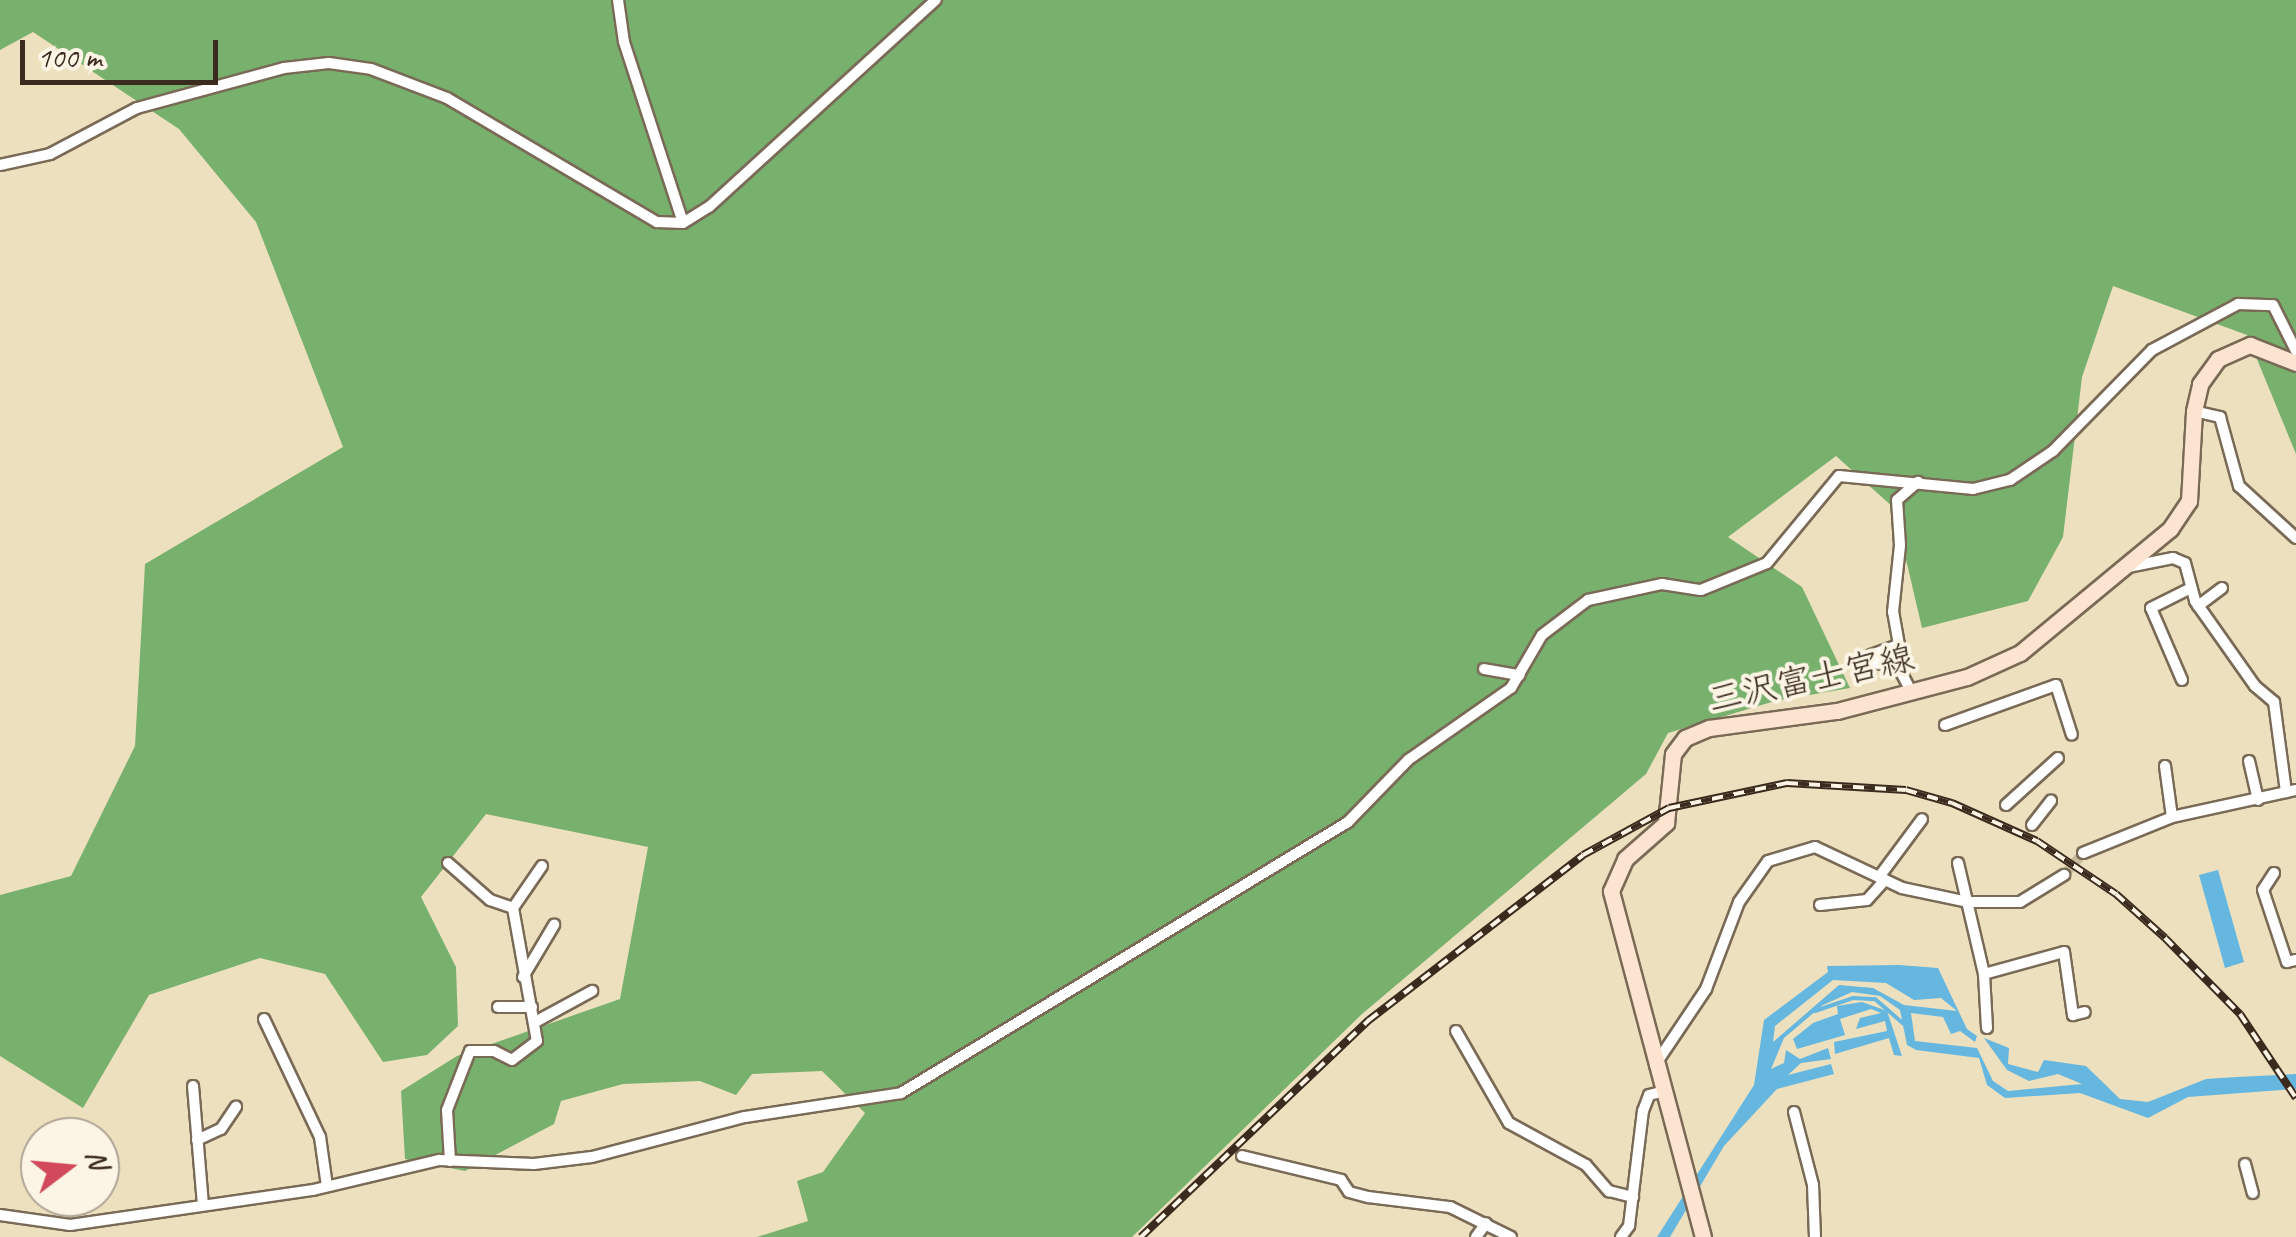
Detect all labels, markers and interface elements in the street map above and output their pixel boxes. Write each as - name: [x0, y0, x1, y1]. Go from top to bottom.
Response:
- scale bar: [25, 20, 222, 82]
- text: 100 m: [37, 38, 102, 76]
- street label: 三沢富士宮線: [1704, 637, 1918, 721]
- north arrow: [20, 1117, 120, 1217]
- text: N: [78, 1146, 117, 1172]

